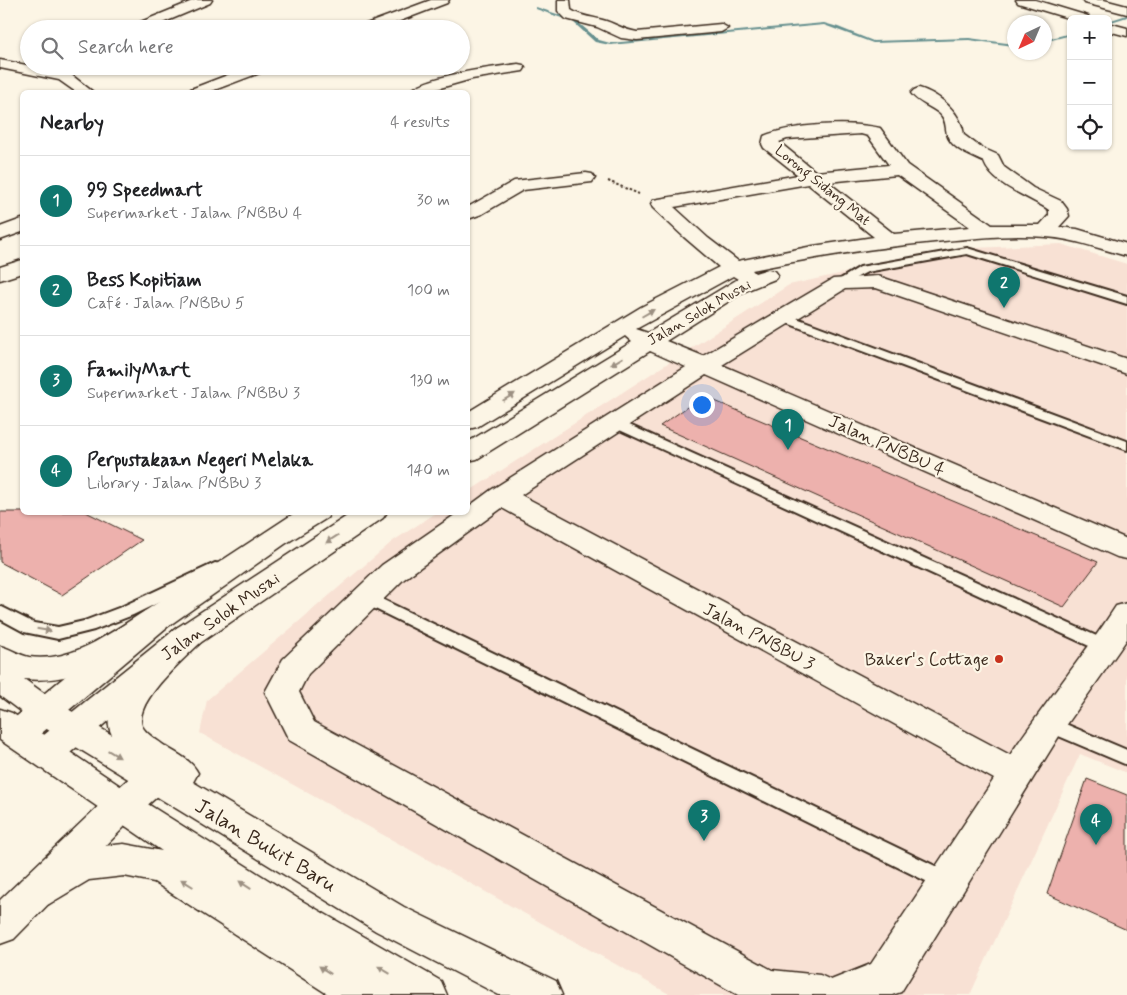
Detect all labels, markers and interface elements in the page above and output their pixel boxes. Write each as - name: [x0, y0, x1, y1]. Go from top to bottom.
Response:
- north arrow: [1007, 15, 1052, 60]
- map controls: [1067, 15, 1112, 150]
- button: +: [1067, 15, 1112, 60]
- search box: [20, 20, 470, 75]
- icon: search: [38, 34, 66, 62]
- text: Search here: [78, 35, 174, 60]
- button: −: [1067, 60, 1112, 105]
- button: locate: [1067, 105, 1112, 150]
- text: Nearby: [40, 109, 104, 137]
- text: 4 results: [390, 112, 450, 133]
- street label: Lorong Sidang Mat: [770, 141, 875, 232]
- text: 99 Speedmart: [87, 178, 203, 203]
- text: 1: [52, 190, 60, 211]
- text: 30 m: [417, 190, 450, 211]
- text: Supermarket · Jalan PNBBU 4: [87, 203, 302, 224]
- pin: 2: [988, 267, 1020, 308]
- text: Bess Kopitiam: [87, 268, 202, 293]
- street label: Jalan Solok Musai: [644, 275, 755, 351]
- text: 2: [52, 280, 60, 301]
- text: 100 m: [407, 280, 450, 301]
- text: Café · Jalan PNBBU 5: [87, 293, 245, 314]
- one-way arrow: [642, 308, 655, 317]
- one-way arrow: [610, 357, 623, 366]
- text: FamilyMart: [87, 358, 191, 383]
- text: 3: [52, 370, 60, 391]
- text: 130 m: [409, 370, 450, 391]
- text: Supermarket · Jalan PNBBU 3: [87, 383, 300, 404]
- one-way arrow: [503, 392, 516, 401]
- your location: [689, 392, 715, 418]
- pin: 1: [772, 409, 804, 450]
- street label: Jalan PNBBU 4: [824, 409, 949, 482]
- text: Perpustakaan Negeri Melaka: [87, 448, 313, 473]
- text: 4: [51, 460, 61, 481]
- text: 140 m: [406, 460, 450, 481]
- text: Library · Jalan PNBBU 3: [87, 473, 261, 494]
- one-way arrow: [326, 534, 339, 544]
- street label: Jalan Solok Musai: [156, 567, 285, 667]
- street label: Jalan PNBBU 3: [699, 597, 818, 676]
- one-way arrow: [37, 627, 53, 635]
- place label: Baker's Cottage: [865, 648, 989, 672]
- marker: Baker's Cottage: [993, 653, 1005, 665]
- one-way arrow: [108, 749, 121, 758]
- street label: Jalan Bukit Baru: [189, 792, 342, 899]
- pin: 3: [688, 800, 720, 841]
- pin: 4: [1080, 804, 1112, 845]
- one-way arrow: [181, 878, 194, 888]
- one-way arrow: [239, 880, 252, 890]
- one-way arrow: [318, 965, 331, 975]
- one-way arrow: [377, 965, 390, 974]

